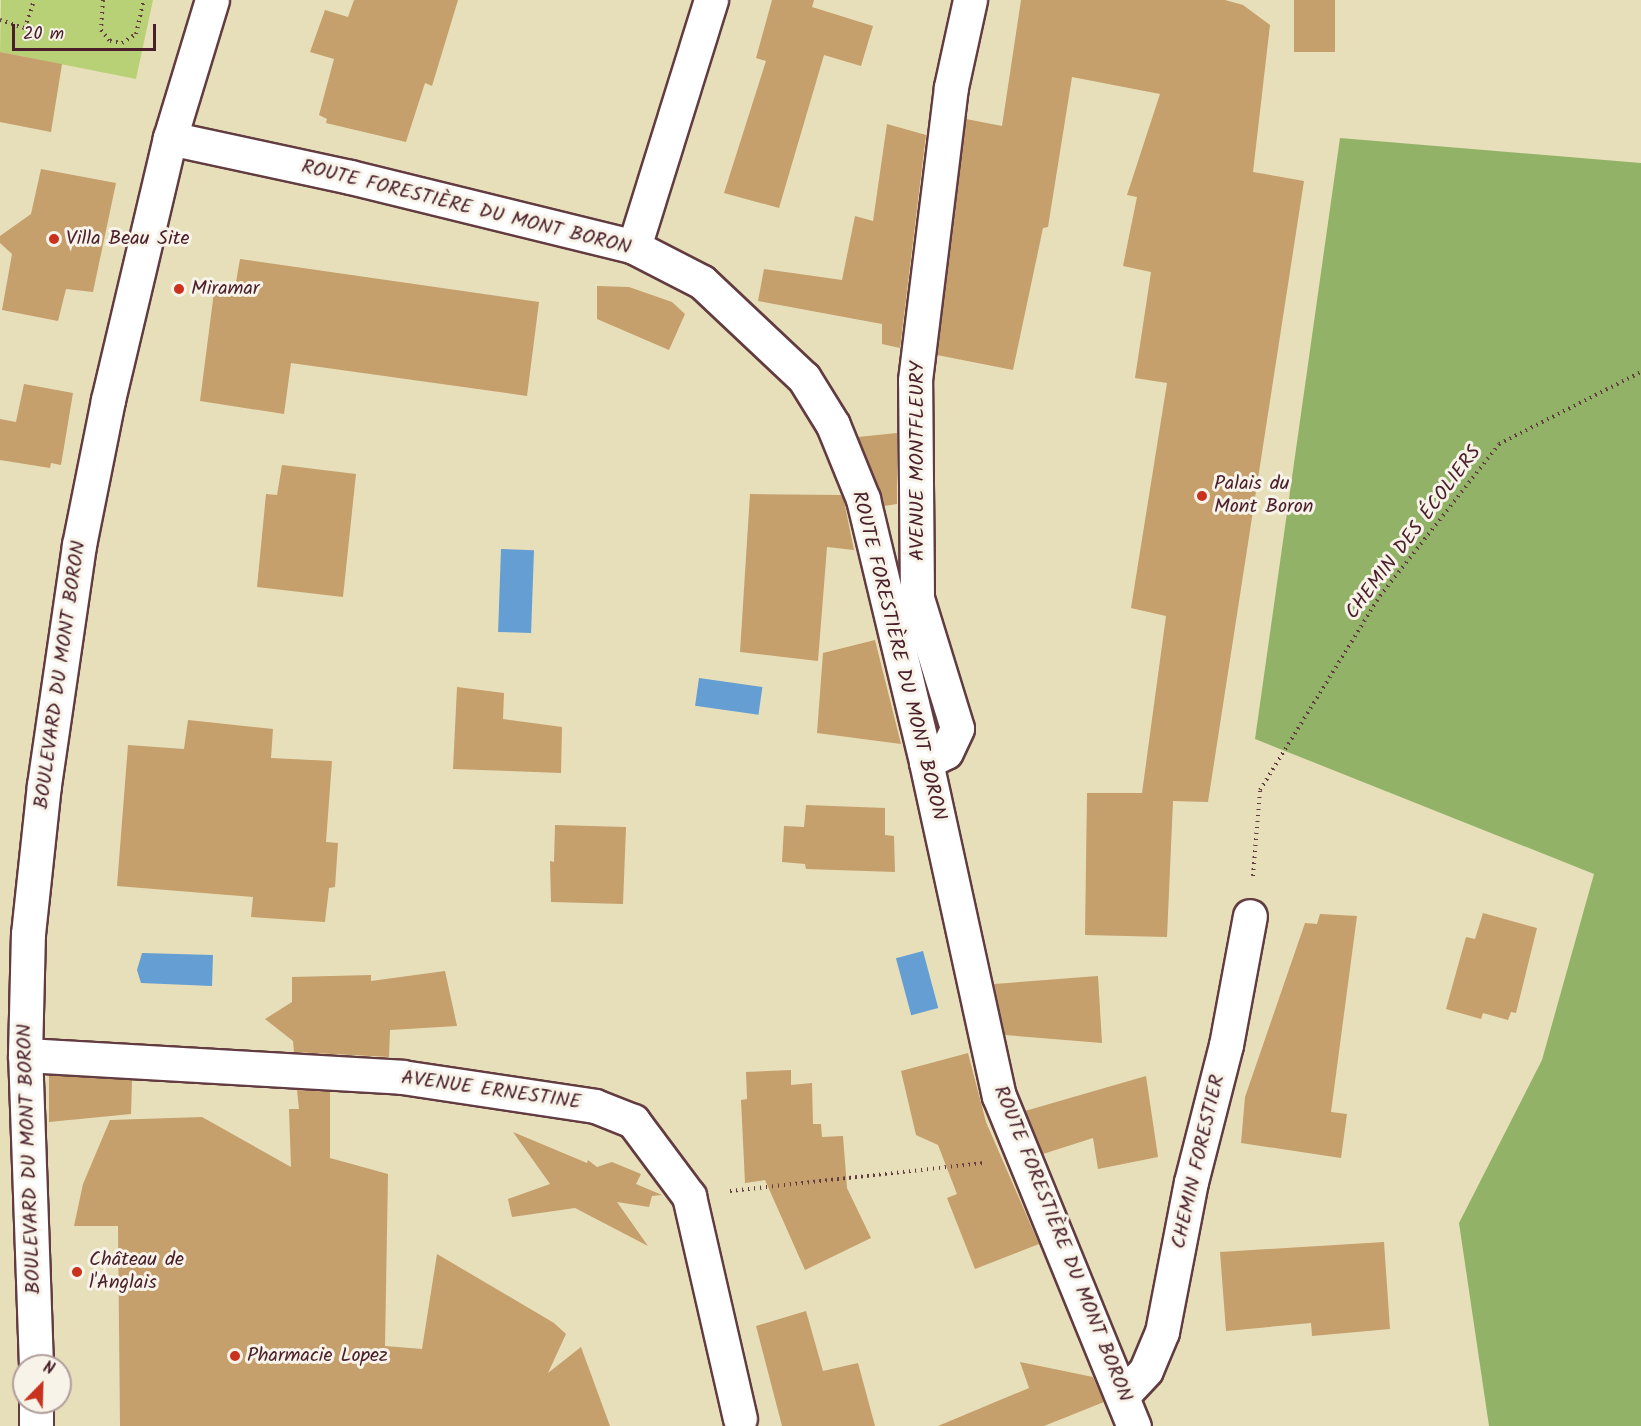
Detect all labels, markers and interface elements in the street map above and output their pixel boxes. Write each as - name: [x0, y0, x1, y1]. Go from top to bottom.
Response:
- scale bar: [15, 12, 159, 50]
- text: 20 m: [23, 20, 64, 49]
- street label: ROUTE FORESTIÈRE DU MONT BORON: [299, 155, 633, 261]
- place label: Villa Beau Site: [66, 227, 189, 251]
- marker: Villa Beau Site: [47, 232, 61, 246]
- place label: Miramar: [191, 277, 259, 301]
- marker: Miramar: [172, 282, 186, 296]
- street label: AVENUE MONTFLEURY: [906, 361, 930, 561]
- street label: CHEMIN DES ÉCOLIERS: [1341, 442, 1487, 624]
- place label: Palais du Mont Boron: [1214, 472, 1313, 519]
- street label: ROUTE FORESTIÈRE DU MONT BORON: [845, 489, 951, 823]
- marker: Palais du Mont Boron: [1195, 489, 1209, 503]
- street label: BOULEVARD DU MONT BORON: [30, 539, 92, 811]
- street label: BOULEVARD DU MONT BORON: [13, 1023, 47, 1295]
- street label: AVENUE ERNESTINE: [400, 1067, 582, 1115]
- street label: CHEMIN FORESTIER: [1167, 1073, 1231, 1251]
- street label: ROUTE FORESTIÈRE DU MONT BORON: [987, 1082, 1137, 1406]
- place label: Château de l'Anglais: [89, 1248, 184, 1295]
- marker: Château de l'Anglais: [70, 1265, 84, 1279]
- place label: Pharmacie Lopez: [247, 1344, 388, 1368]
- marker: Pharmacie Lopez: [228, 1349, 242, 1363]
- north arrow: [12, 1354, 72, 1414]
- text: N: [39, 1355, 58, 1382]

